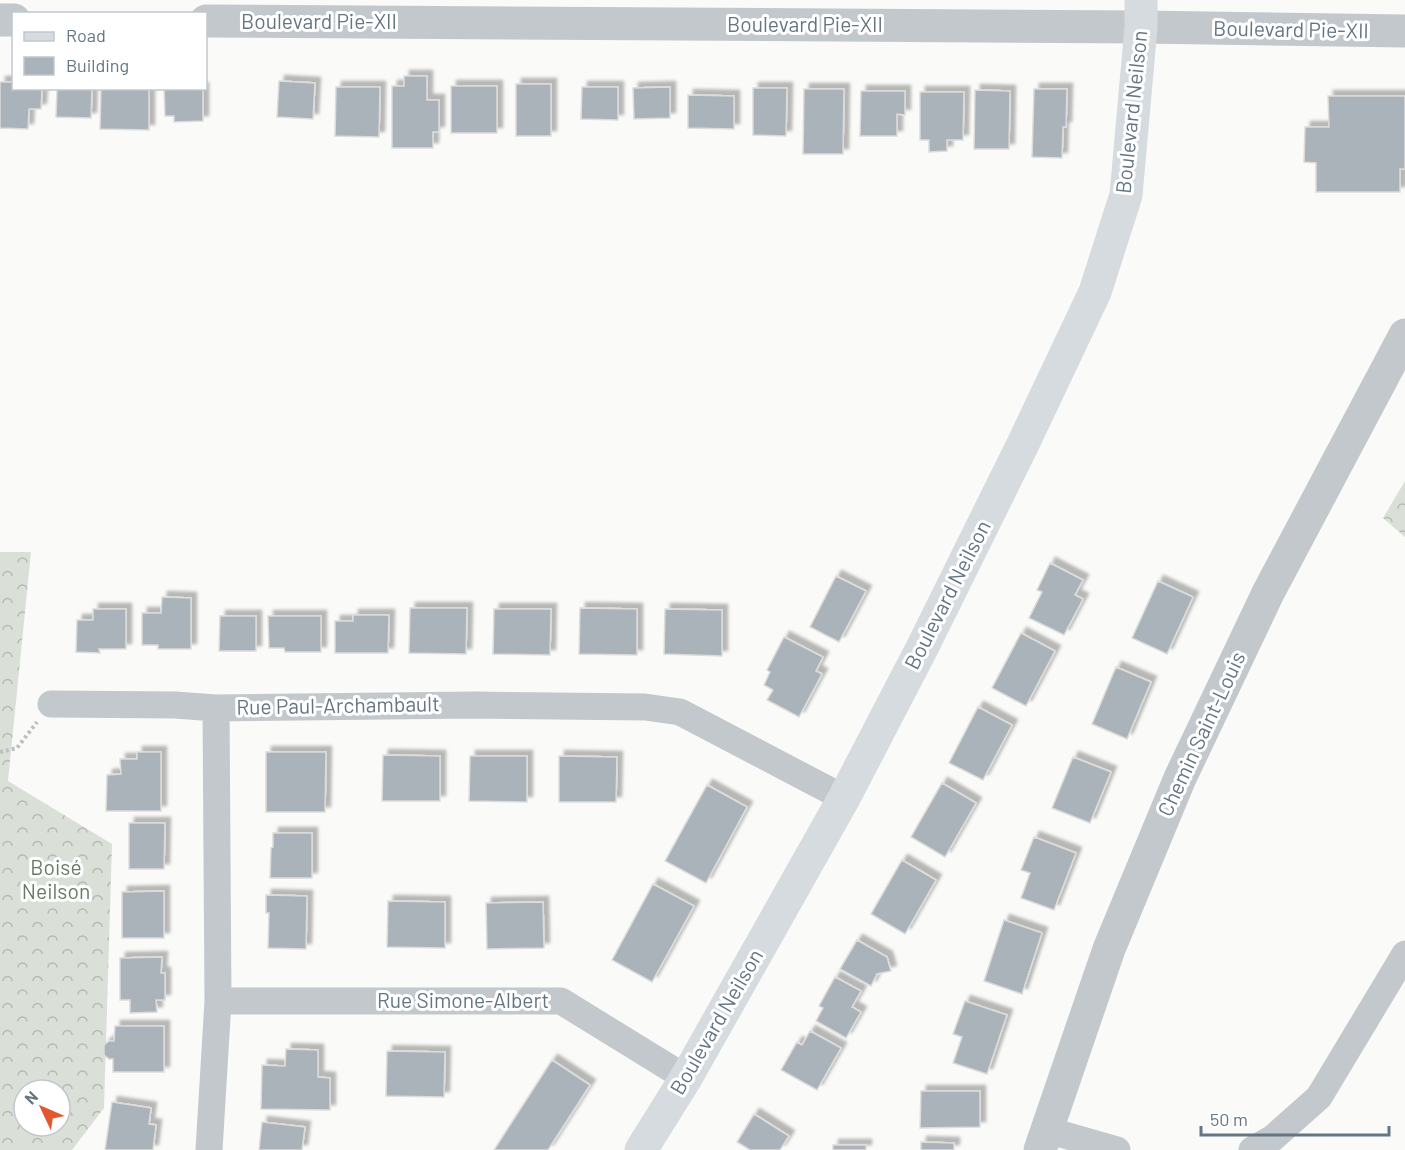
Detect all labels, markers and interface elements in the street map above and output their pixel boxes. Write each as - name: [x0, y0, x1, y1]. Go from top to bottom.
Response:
- street label: Boulevard Pie-XII: [241, 8, 397, 33]
- street label: Boulevard Pie-XII: [727, 11, 883, 36]
- legend: [12, 12, 207, 90]
- street label: Boulevard Pie-XII: [1213, 15, 1369, 42]
- text: Road: [66, 24, 106, 46]
- street label: Boulevard Neilson: [1110, 29, 1151, 195]
- text: Building: [66, 54, 129, 76]
- street label: Boulevard Neilson: [898, 516, 995, 673]
- street label: Chemin Saint-Louis: [1152, 647, 1250, 820]
- street label: Rue Paul-Archambault: [236, 690, 440, 719]
- park label: Boisé Neilson: [22, 854, 90, 903]
- street label: Boulevard Neilson: [664, 944, 767, 1098]
- street label: Rue Simone-Albert: [377, 987, 549, 1012]
- north arrow: [12, 1078, 72, 1138]
- text: N: [20, 1087, 41, 1108]
- scale bar: [1201, 1099, 1388, 1137]
- text: 50 m: [1210, 1108, 1248, 1130]

